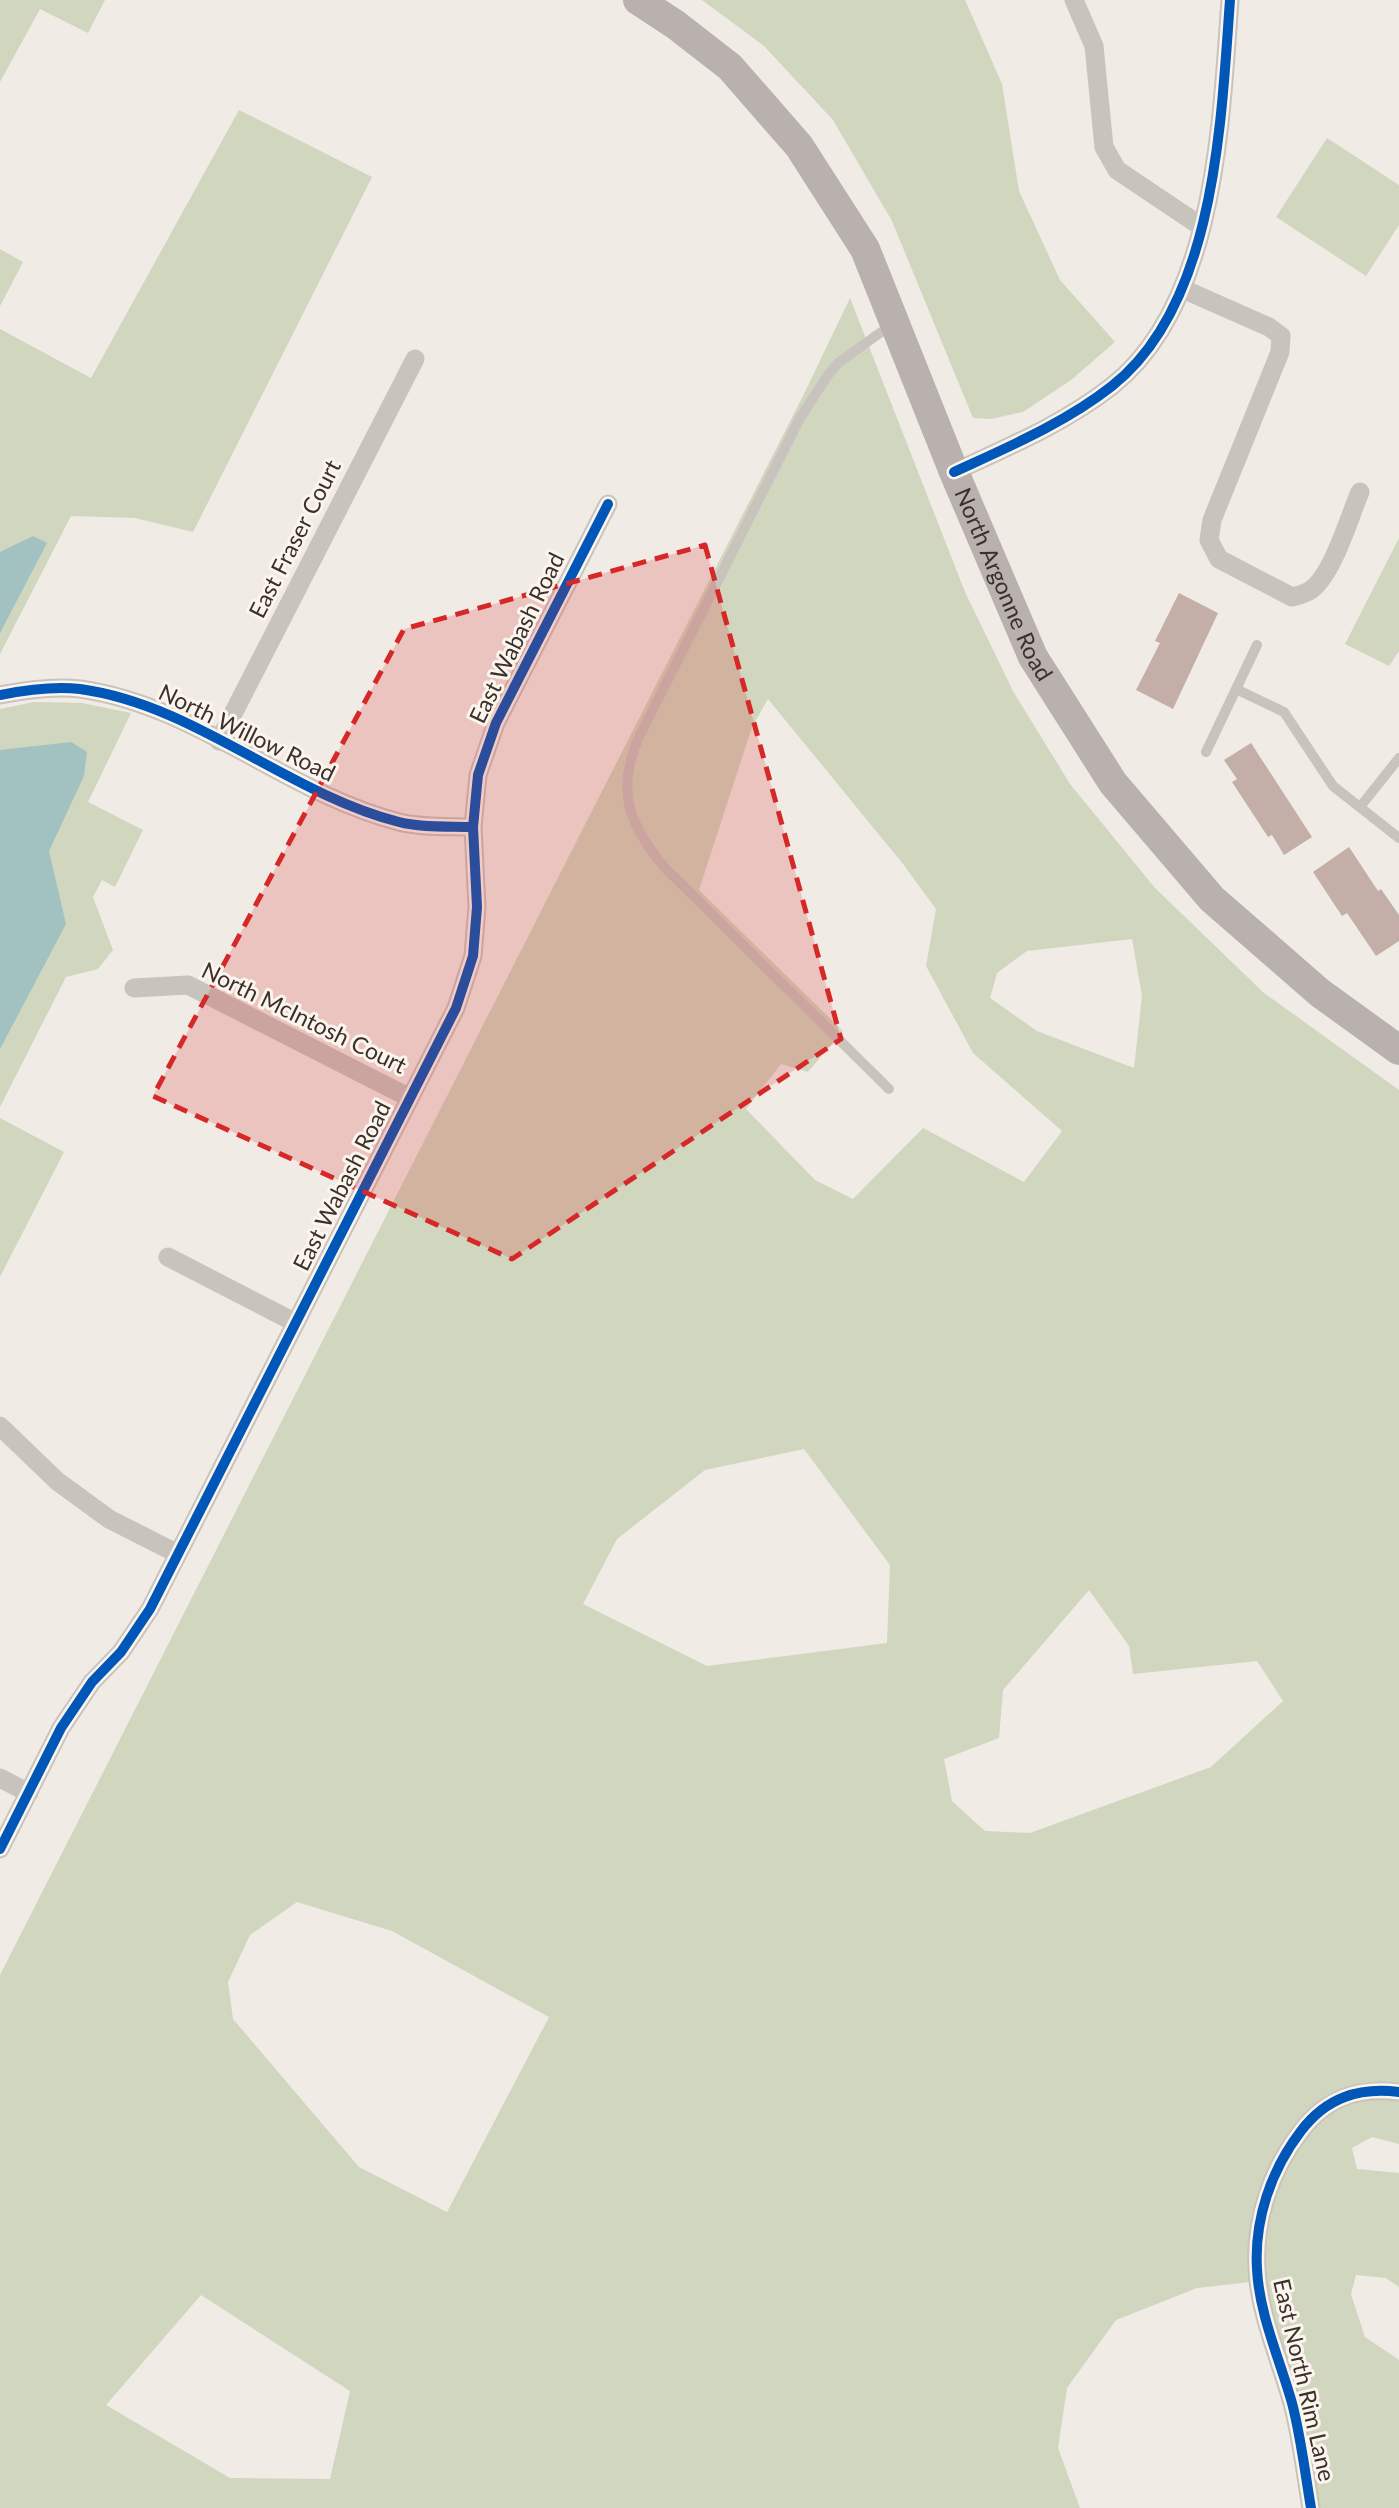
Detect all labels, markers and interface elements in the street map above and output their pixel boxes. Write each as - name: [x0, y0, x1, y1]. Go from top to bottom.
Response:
- street label: East Fraser Court: [242, 454, 346, 622]
- street label: North Argonne Road: [949, 483, 1059, 686]
- street label: East Wabash Road: [463, 548, 570, 727]
- street label: North Willow Road: [155, 677, 340, 787]
- street label: North McIntosh Court: [198, 955, 412, 1079]
- street label: East Wabash Road: [286, 1096, 396, 1275]
- street label: East North Rim Lane: [1268, 2276, 1342, 2484]

